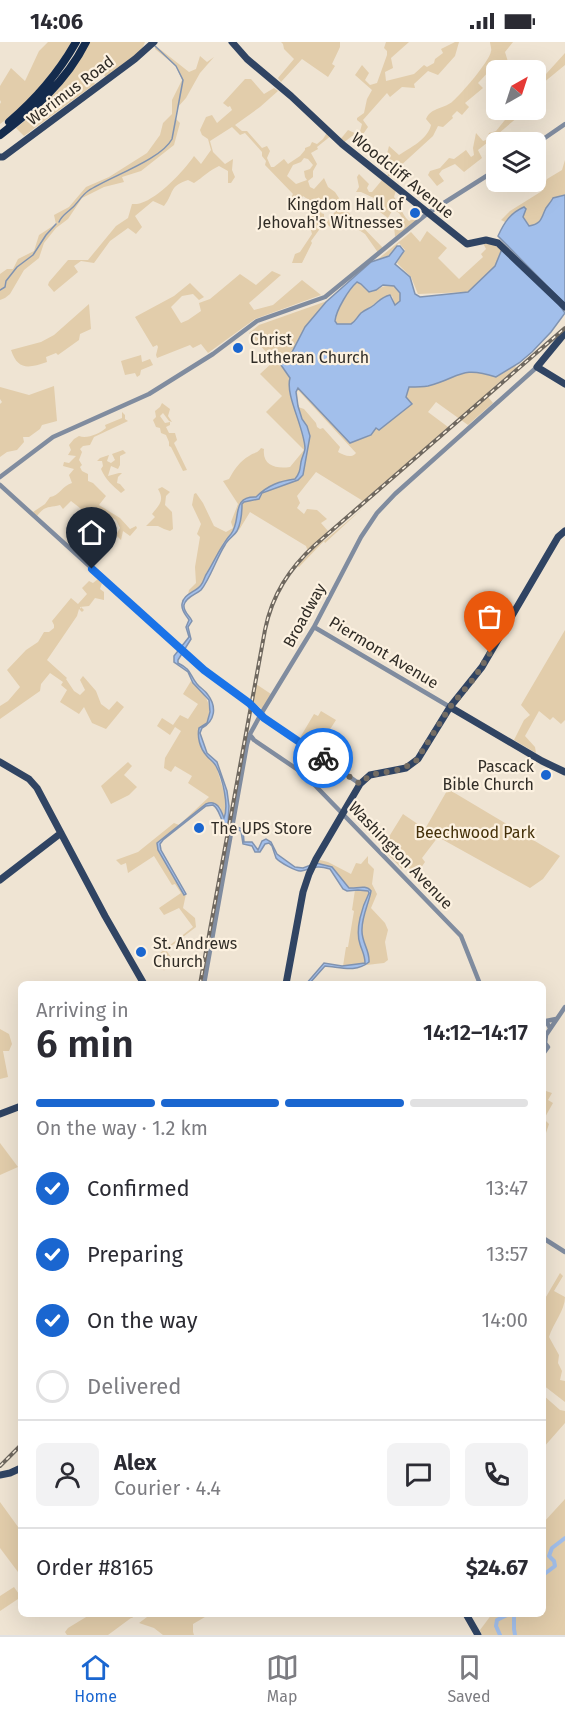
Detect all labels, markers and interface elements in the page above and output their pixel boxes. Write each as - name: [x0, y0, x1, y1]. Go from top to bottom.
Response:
- text: 14:06: [30, 8, 83, 35]
- street label: Werimus Road: [23, 51, 118, 129]
- north arrow: [486, 60, 546, 120]
- map controls: [486, 60, 546, 192]
- street label: Woodcliff Avenue: [348, 128, 458, 222]
- button: layers: [486, 132, 546, 192]
- place label: Kingdom Hall of Jehovah's Witnesses: [258, 195, 405, 232]
- marker: Kingdom Hall of Jehovah's Witnesses: [408, 206, 422, 220]
- place label: Christ Lutheran Church: [250, 330, 369, 367]
- marker: Christ Lutheran Church: [231, 341, 245, 355]
- pin: [66, 507, 117, 569]
- icon: home: [75, 516, 108, 549]
- street label: Broadway: [279, 580, 330, 651]
- pin: [464, 591, 515, 653]
- icon: bag: [473, 600, 506, 633]
- street label: Piermont Avenue: [326, 612, 442, 693]
- courier: [293, 728, 353, 788]
- icon: bike: [307, 742, 340, 775]
- place label: Pascack Bible Church: [442, 757, 535, 794]
- marker: Pascack Bible Church: [539, 768, 553, 782]
- street label: Washington Avenue: [345, 798, 457, 913]
- place label: The UPS Store: [211, 819, 312, 838]
- marker: The UPS Store: [192, 821, 206, 835]
- park label: Beechwood Park: [415, 823, 536, 842]
- place label: St. Andrews Church: [153, 934, 237, 971]
- marker: St. Andrews Church: [134, 945, 148, 959]
- text: Arriving in: [36, 998, 129, 1022]
- text: 14:12–14:17: [423, 1019, 528, 1046]
- text: 6 min: [36, 1021, 134, 1067]
- text: On the way · 1.2 km: [36, 1116, 208, 1140]
- icon: check: [36, 1172, 69, 1205]
- text: Confirmed: [87, 1175, 190, 1202]
- text: 13:47: [486, 1176, 528, 1200]
- icon: check: [36, 1238, 69, 1271]
- text: Preparing: [87, 1241, 183, 1268]
- text: 13:57: [486, 1242, 528, 1266]
- icon: check: [36, 1304, 69, 1337]
- text: On the way: [87, 1307, 198, 1334]
- text: 14:00: [482, 1308, 528, 1332]
- text: Delivered: [87, 1373, 182, 1400]
- button: person: [36, 1443, 99, 1506]
- button: chat: [387, 1443, 450, 1506]
- button: phone: [465, 1443, 528, 1506]
- text: Alex: [114, 1449, 157, 1476]
- text: Courier · 4.4: [114, 1476, 221, 1500]
- text: Order #8165: [36, 1554, 154, 1581]
- text: $24.67: [466, 1554, 528, 1581]
- tab: Home: [74, 1651, 117, 1706]
- tab: Map: [266, 1651, 299, 1706]
- tab: Saved: [447, 1651, 491, 1706]

